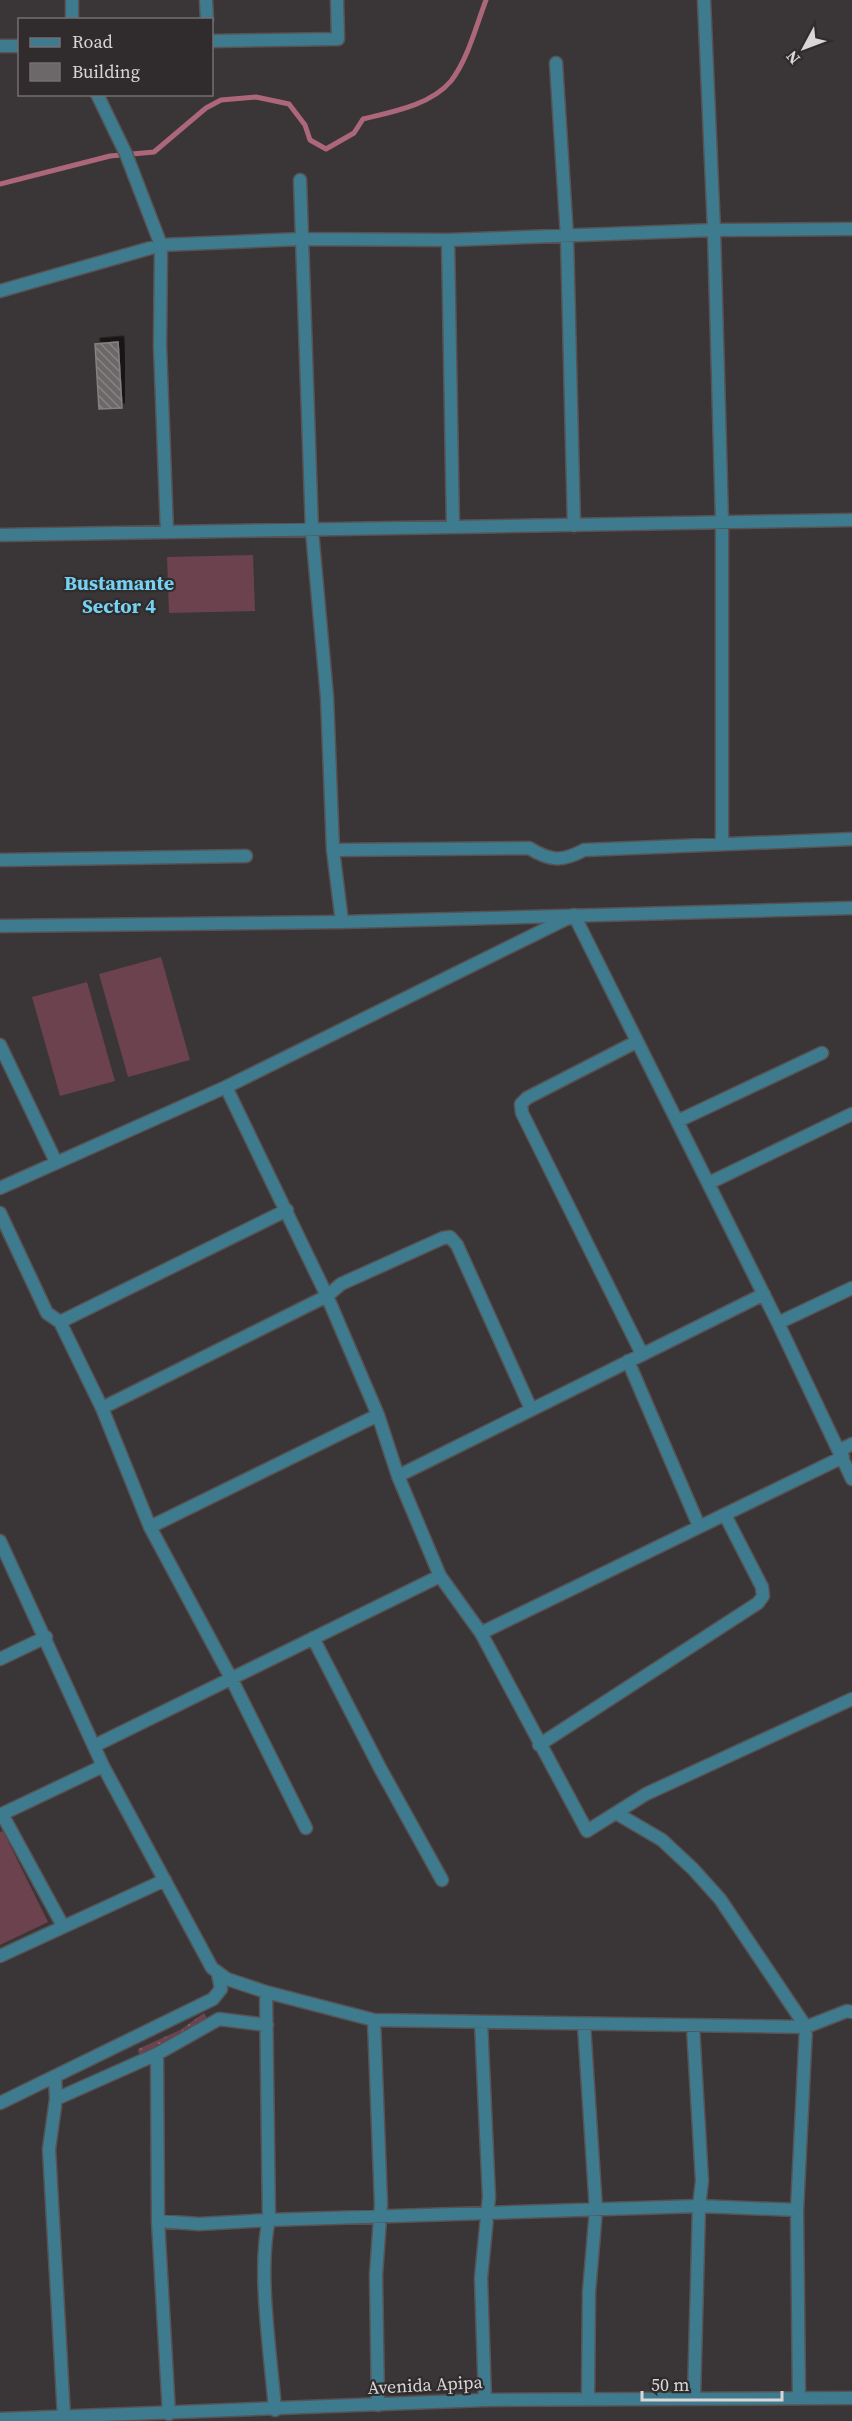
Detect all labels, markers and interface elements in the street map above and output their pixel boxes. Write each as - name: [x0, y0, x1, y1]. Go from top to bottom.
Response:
- legend: [18, 18, 213, 96]
- north arrow: [774, 18, 834, 78]
- text: Road: [72, 29, 113, 54]
- text: N: [780, 46, 805, 69]
- text: Building: [72, 59, 140, 84]
- district label: Bustamante Sector 4: [64, 569, 174, 620]
- scale bar: [642, 2364, 782, 2402]
- street label: Avenida Apipa: [367, 2369, 484, 2400]
- text: 50 m: [651, 2372, 689, 2397]

